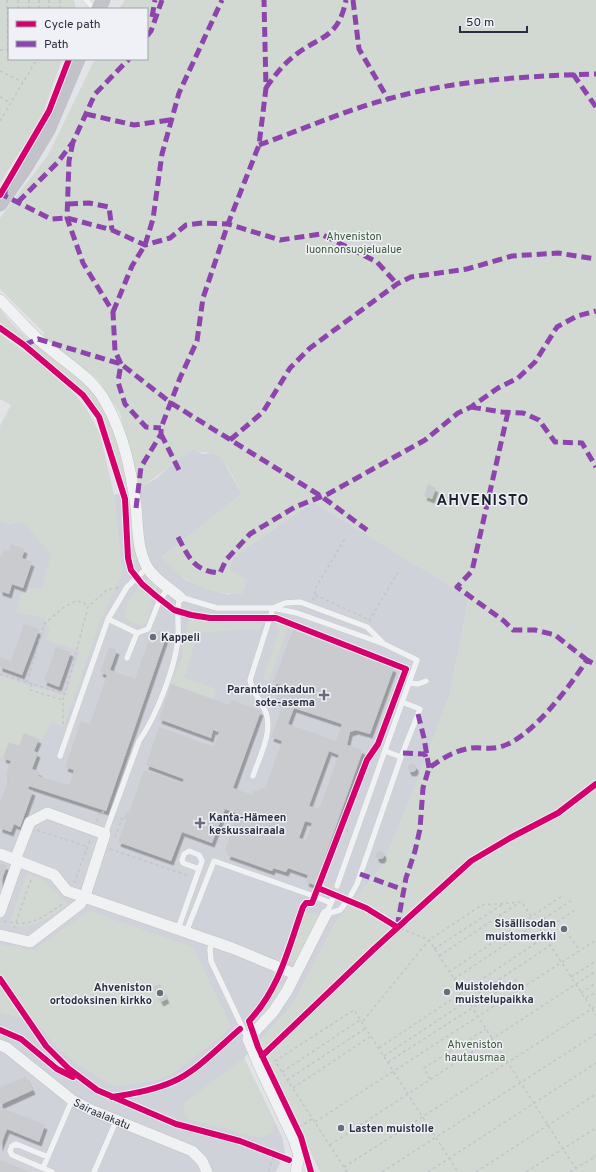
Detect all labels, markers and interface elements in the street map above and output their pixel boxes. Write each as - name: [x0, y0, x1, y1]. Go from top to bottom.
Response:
- legend: [8, 8, 148, 60]
- scale bar: [460, 8, 527, 34]
- text: 50 m: [466, 15, 494, 31]
- text: Cycle path: [44, 17, 101, 33]
- text: Path: [44, 37, 69, 53]
- park label: Ahveniston luonnonsuojelualue: [306, 230, 402, 257]
- district label: AHVENISTO: [437, 492, 529, 511]
- place label: Kappeli: [161, 631, 200, 645]
- marker: Kappeli: [148, 632, 158, 642]
- place label: Parantolankadun sote-asema: [227, 683, 315, 710]
- marker: Parantolankadun sote-asema: [318, 689, 330, 701]
- place label: Kanta-Hämeen keskussairaala: [209, 811, 286, 838]
- marker: Kanta-Hämeen keskussairaala: [194, 817, 206, 829]
- place label: Sisällisodan muistomerkki: [485, 917, 556, 944]
- marker: Sisällisodan muistomerkki: [559, 924, 569, 934]
- place label: Muistolehdon muistelupaikka: [455, 980, 534, 1007]
- place label: Ahveniston ortodoksinen kirkko: [50, 981, 152, 1008]
- marker: Muistolehdon muistelupaikka: [442, 987, 452, 997]
- marker: Ahveniston ortodoksinen kirkko: [155, 988, 165, 998]
- park label: Ahveniston hautausmaa: [445, 1038, 505, 1065]
- street label: Sairaalakatu: [71, 1096, 132, 1133]
- place label: Lasten muistolle: [349, 1122, 434, 1136]
- marker: Lasten muistolle: [336, 1123, 346, 1133]

